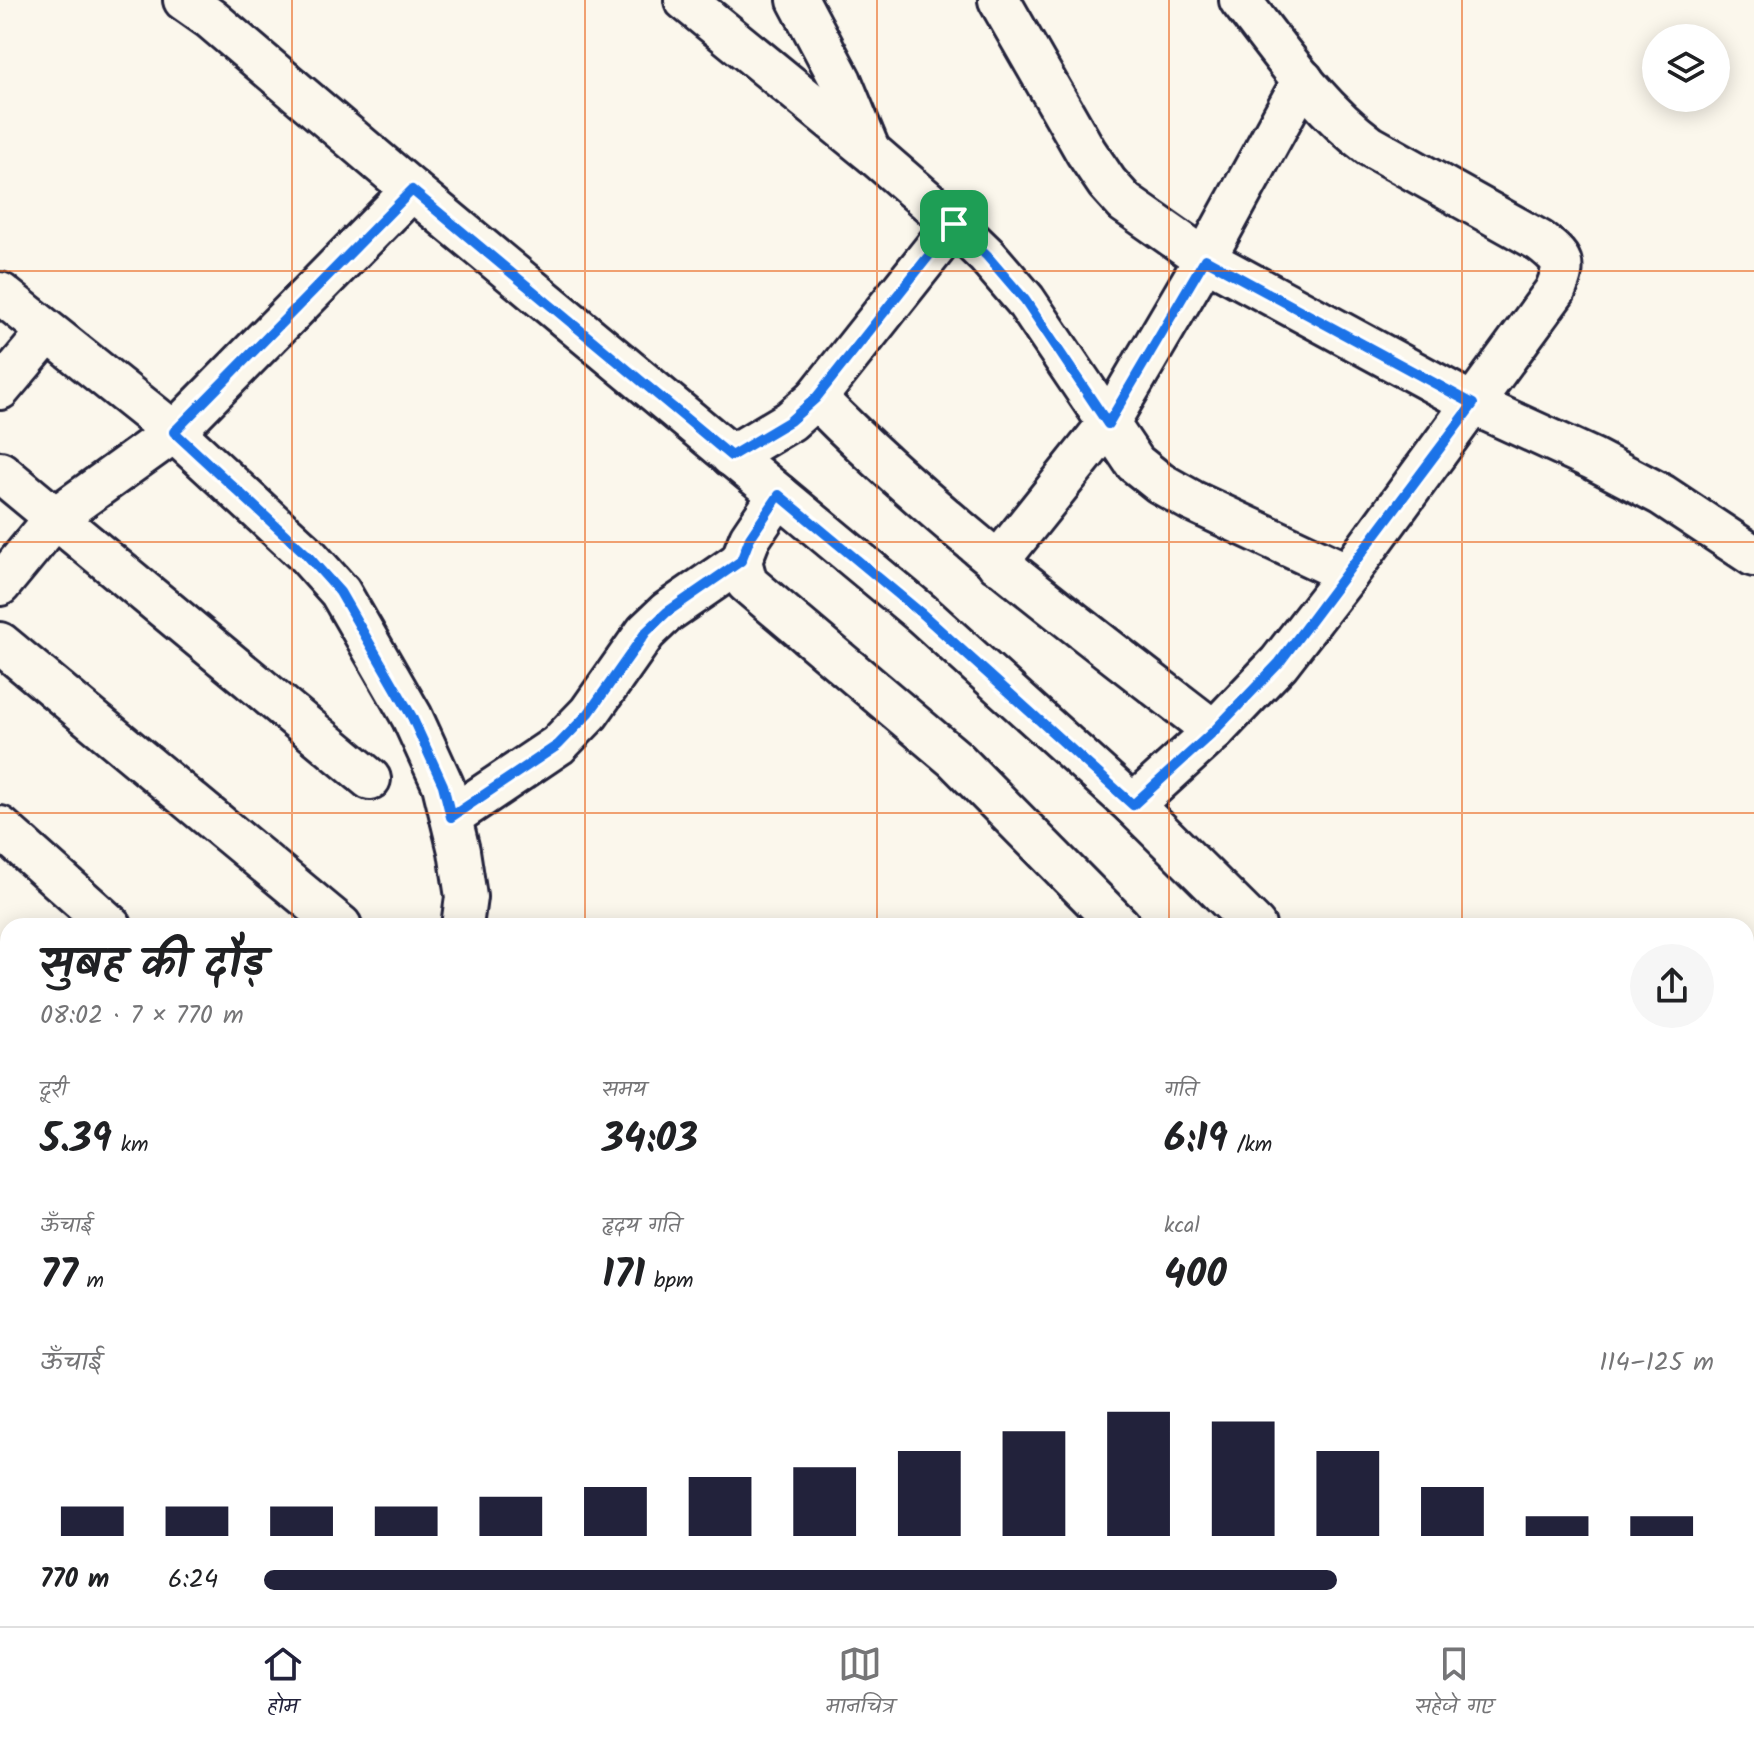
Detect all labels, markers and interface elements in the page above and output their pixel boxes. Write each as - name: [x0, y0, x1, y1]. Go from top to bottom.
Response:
- map controls: [1642, 24, 1730, 112]
- button: layers: [1642, 24, 1730, 112]
- pin: [920, 190, 988, 258]
- icon: arrive: [932, 202, 976, 246]
- text: सुबह की दौड़: [40, 930, 265, 1000]
- button: share: [1630, 944, 1714, 1028]
- text: 08:02 · 7 × 770 m: [40, 995, 244, 1037]
- text: दूरी: [40, 1073, 67, 1108]
- text: समय: [602, 1073, 646, 1108]
- text: गति: [1164, 1073, 1197, 1108]
- text: 5.39: [40, 1108, 112, 1172]
- text: 34:03: [602, 1108, 698, 1172]
- text: 6:19: [1164, 1108, 1228, 1172]
- text: km: [112, 1128, 149, 1163]
- text: /km: [1228, 1128, 1272, 1163]
- text: ऊँचाई: [40, 1209, 93, 1244]
- text: हृदय गति: [602, 1209, 681, 1244]
- text: kcal: [1164, 1209, 1200, 1244]
- text: 77: [40, 1244, 78, 1308]
- text: 171: [602, 1244, 645, 1308]
- text: 400: [1164, 1244, 1227, 1308]
- text: m: [78, 1264, 104, 1299]
- text: bpm: [645, 1264, 693, 1299]
- text: ऊँचाई: [40, 1342, 102, 1384]
- text: 114–125 m: [1599, 1342, 1714, 1384]
- text: 770 m: [40, 1559, 109, 1601]
- text: 6:24: [168, 1559, 218, 1601]
- tab: होम: [261, 1642, 305, 1725]
- tab: मानचित्र: [826, 1642, 894, 1725]
- tab: सहेजे गए: [1415, 1642, 1493, 1725]

